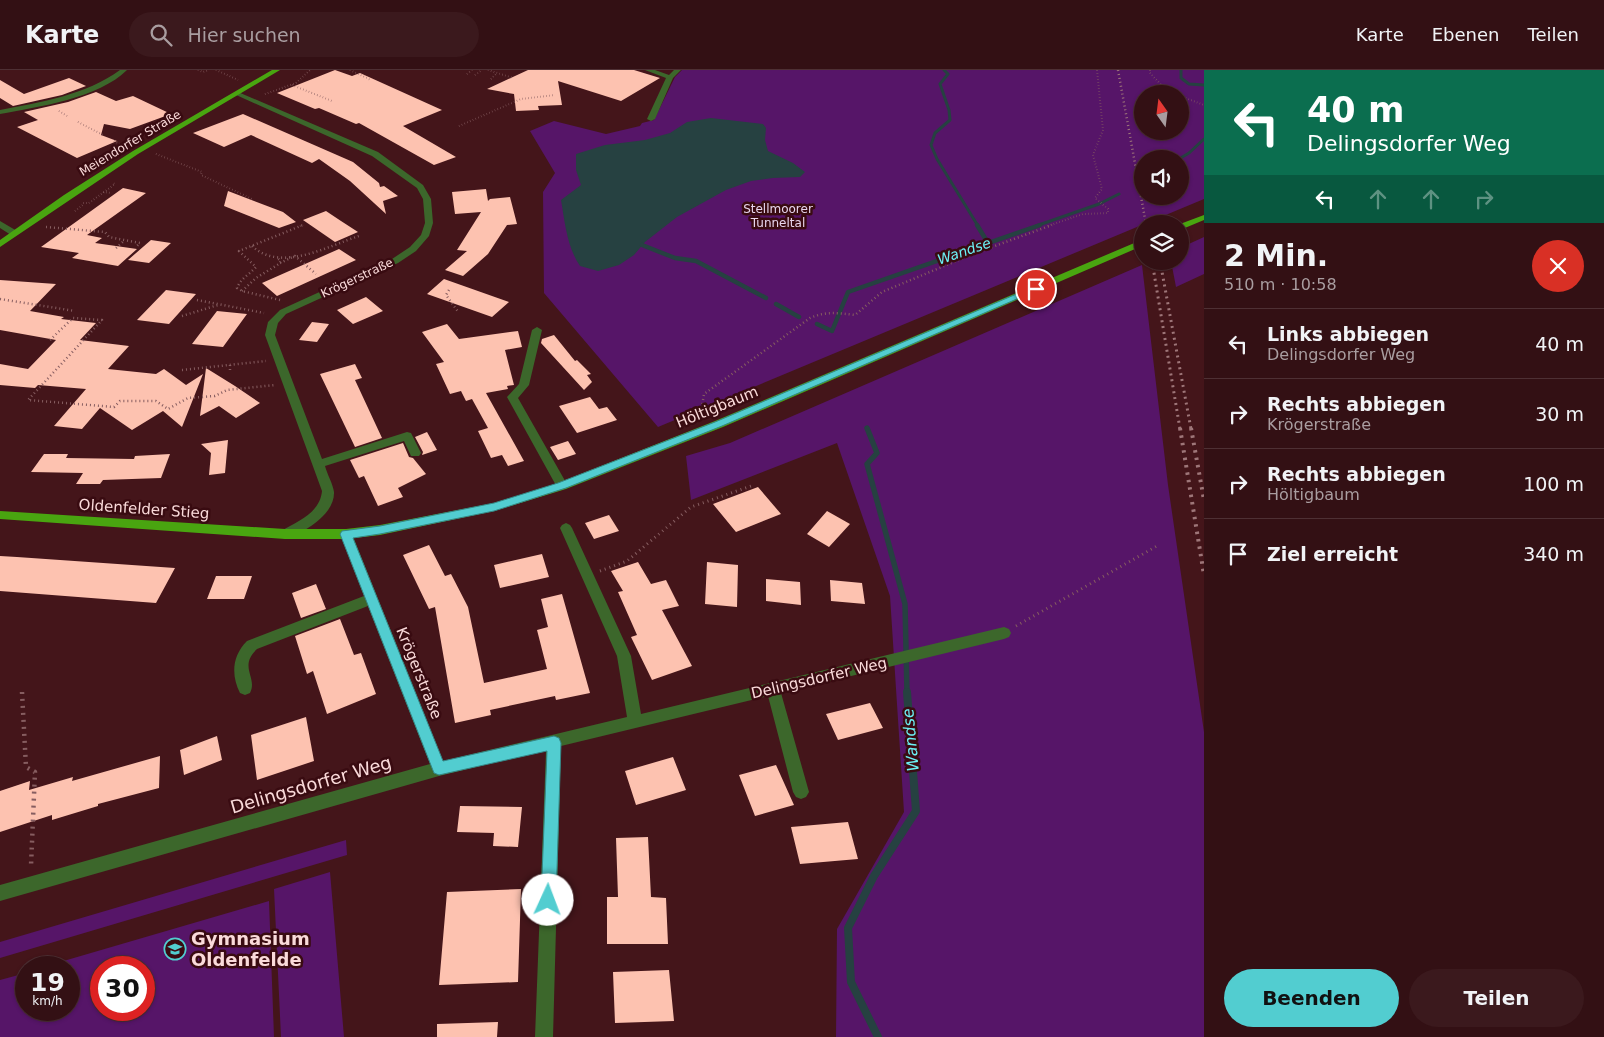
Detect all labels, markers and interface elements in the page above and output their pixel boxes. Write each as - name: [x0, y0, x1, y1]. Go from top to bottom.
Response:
- search box: [129, 12, 479, 57]
- text: Karte: [25, 21, 99, 49]
- icon: search: [147, 21, 175, 49]
- text: Hier suchen: [187, 24, 301, 46]
- text: Karte: [1356, 24, 1404, 45]
- text: Ebenen: [1432, 24, 1500, 45]
- text: Teilen: [1528, 24, 1579, 45]
- north arrow: [1134, 85, 1189, 140]
- map controls: [1134, 85, 1189, 270]
- icon: left: [1224, 90, 1289, 155]
- text: 40 m: [1307, 90, 1404, 130]
- street label: Meiendorfer Straße: [77, 107, 183, 179]
- text: Delingsdorfer Weg: [1307, 131, 1511, 156]
- button: sound: [1134, 150, 1189, 205]
- icon: left: [1311, 185, 1339, 213]
- icon: ahead: [1364, 185, 1392, 213]
- icon: ahead: [1417, 185, 1445, 213]
- icon: right: [1470, 185, 1498, 213]
- park label: Stellmoorer Tunneltal: [743, 202, 813, 230]
- button: layers: [1134, 215, 1189, 270]
- water label: Wandse: [935, 234, 993, 268]
- text: 2 Min.: [1224, 238, 1328, 273]
- button: close: [1532, 240, 1584, 292]
- street label: Krögerstraße: [319, 255, 395, 301]
- pin: [1015, 268, 1057, 310]
- icon: arrive: [1022, 275, 1050, 303]
- text: 510 m · 10:58: [1224, 275, 1337, 294]
- text: Links abbiegen: [1267, 323, 1429, 345]
- icon: left: [1224, 330, 1252, 358]
- text: 40 m: [1535, 333, 1584, 355]
- text: Delingsdorfer Weg: [1267, 345, 1415, 364]
- street label: Höltigbaum: [673, 382, 761, 432]
- text: Rechts abbiegen: [1267, 393, 1446, 415]
- icon: right: [1224, 400, 1252, 428]
- text: 30 m: [1535, 403, 1584, 425]
- text: Krögerstraße: [1267, 415, 1371, 434]
- text: Rechts abbiegen: [1267, 463, 1446, 485]
- icon: right: [1224, 470, 1252, 498]
- text: 100 m: [1523, 473, 1584, 495]
- text: Höltigbaum: [1267, 485, 1360, 504]
- street label: Oldenfelder Stieg: [78, 495, 210, 523]
- icon: arrive: [1224, 540, 1252, 568]
- text: Ziel erreicht: [1267, 543, 1398, 565]
- text: 340 m: [1523, 543, 1584, 565]
- street label: Krögerstraße: [392, 624, 446, 722]
- street label: Delingsdorfer Weg: [749, 654, 889, 702]
- water label: Wandse: [898, 707, 923, 772]
- street label: Delingsdorfer Weg: [228, 751, 394, 818]
- position arrow: [521, 873, 573, 925]
- place label: Gymnasium Oldenfelde: [191, 928, 310, 970]
- school or university icon: Gymnasium Oldenfelde: [163, 937, 187, 961]
- speed limit sign: 30: [90, 956, 155, 1021]
- text: 19: [30, 968, 65, 997]
- button: Beenden: [1224, 969, 1399, 1027]
- button: Teilen: [1409, 969, 1584, 1027]
- text: km/h: [32, 994, 63, 1008]

